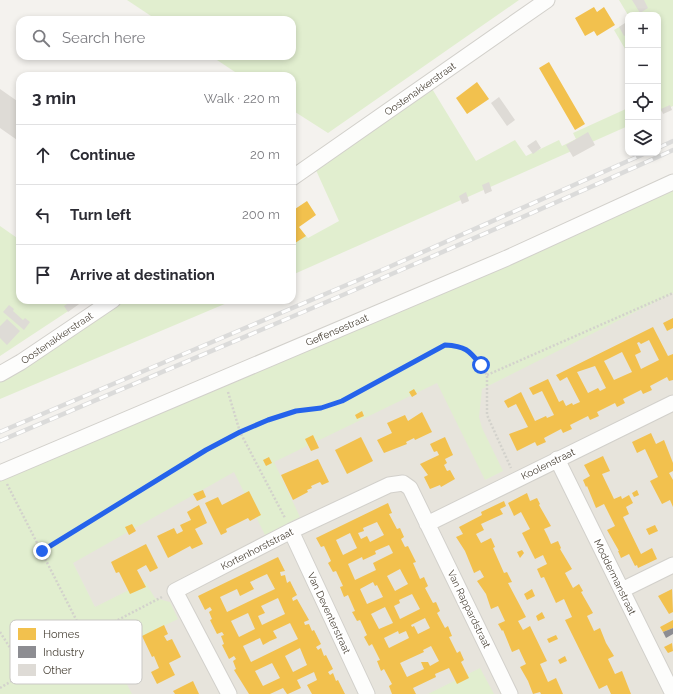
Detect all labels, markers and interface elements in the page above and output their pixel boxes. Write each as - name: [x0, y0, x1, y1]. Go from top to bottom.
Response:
- map controls: [625, 12, 661, 156]
- button: +: [625, 12, 661, 48]
- search box: [16, 16, 296, 60]
- icon: search: [30, 27, 52, 49]
- text: Search here: [62, 29, 145, 47]
- button: −: [625, 48, 661, 84]
- street label: Oostenakkerstraat: [382, 60, 458, 118]
- button: locate: [625, 84, 661, 120]
- text: 3 min: [32, 88, 76, 108]
- text: Walk · 220 m: [204, 91, 280, 106]
- button: layers: [625, 120, 661, 156]
- icon: ahead: [32, 144, 54, 166]
- text: Continue: [70, 146, 135, 164]
- text: 20 m: [250, 147, 280, 162]
- icon: left: [32, 204, 54, 226]
- text: Turn left: [70, 206, 131, 224]
- text: 200 m: [242, 207, 280, 222]
- icon: arrive: [32, 264, 54, 286]
- text: Arrive at destination: [70, 266, 215, 284]
- street label: Oostenakkerstraat: [19, 310, 96, 366]
- street label: Geffensestraat: [304, 312, 371, 348]
- route start: [472, 356, 490, 374]
- street label: Koolenstraat: [519, 446, 577, 482]
- street label: Kortenhorststraat: [219, 526, 296, 572]
- street label: Moddermanstraat: [592, 537, 638, 617]
- route end: [33, 542, 51, 560]
- street label: Van Rappardstraat: [445, 568, 493, 650]
- street label: Van Deventerstraat: [305, 571, 353, 656]
- legend: [10, 620, 142, 684]
- text: Homes: [43, 628, 79, 641]
- text: Industry: [43, 646, 84, 659]
- text: Other: [43, 664, 72, 677]

